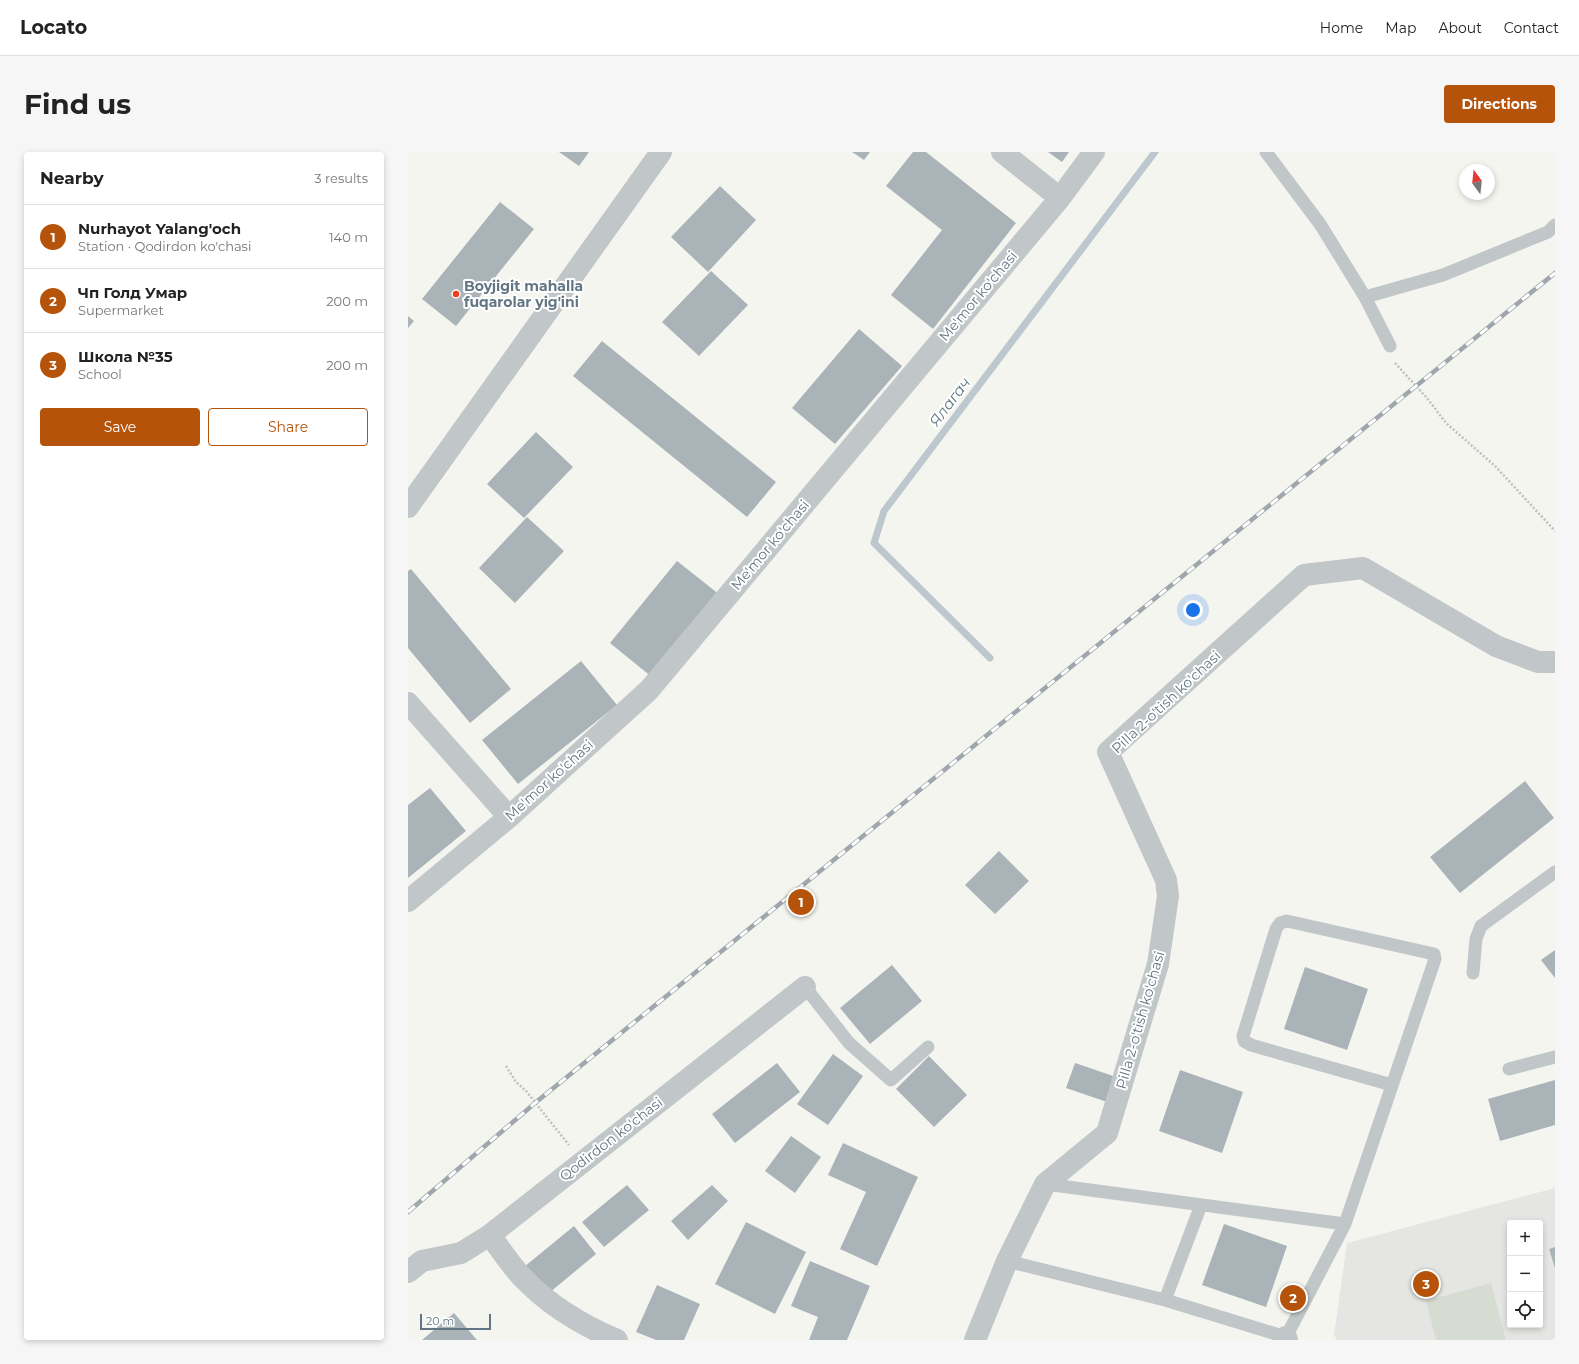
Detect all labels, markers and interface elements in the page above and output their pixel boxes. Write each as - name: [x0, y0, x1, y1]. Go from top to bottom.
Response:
- text: Locato: [20, 16, 87, 39]
- text: Home: [1320, 19, 1363, 37]
- text: Map: [1385, 19, 1416, 37]
- text: About: [1438, 19, 1482, 37]
- text: Contact: [1504, 19, 1559, 37]
- button: Directions: [1444, 85, 1555, 123]
- text: Find us: [24, 87, 131, 121]
- north arrow: [1459, 164, 1495, 200]
- text: Nearby: [40, 168, 104, 188]
- text: 3 results: [314, 170, 368, 186]
- text: Nurhayot Yalang'och: [78, 219, 241, 238]
- text: 1: [50, 229, 56, 245]
- text: 140 m: [329, 229, 368, 245]
- text: Station · Qodirdon ko'chasi: [78, 238, 251, 254]
- street label: Me'mor ko'chasi: [935, 247, 1021, 345]
- place label: Boyjigit mahalla fuqarolar yig'ini: [464, 277, 583, 311]
- text: Чп Голд Умар: [78, 283, 187, 302]
- marker: Boyjigit mahalla fuqarolar yig'ini: [451, 289, 461, 299]
- text: 2: [49, 293, 57, 309]
- text: 200 m: [326, 293, 368, 309]
- text: Supermarket: [78, 302, 164, 318]
- text: Школа №35: [78, 347, 173, 366]
- text: 3: [49, 357, 57, 373]
- text: 200 m: [326, 357, 368, 373]
- text: School: [78, 366, 122, 382]
- water label: Ялагач: [925, 373, 974, 430]
- button: Save: [40, 408, 200, 446]
- button: Share: [208, 408, 368, 446]
- street label: Me'mor ko'chasi: [727, 496, 813, 594]
- your location: [1183, 600, 1203, 620]
- street label: Pilla 2-o'tish ko'chasi: [1108, 647, 1224, 757]
- street label: Me'mor ko'chasi: [501, 736, 597, 824]
- pin: 1: [788, 887, 814, 917]
- street label: Pilla 2-o'tish ko'chasi: [1112, 949, 1168, 1091]
- street label: Qodirdon ko'chasi: [556, 1093, 666, 1185]
- map controls: [1507, 1220, 1543, 1328]
- button: +: [1507, 1220, 1543, 1256]
- button: −: [1507, 1256, 1543, 1292]
- pin: 3: [1413, 1269, 1439, 1299]
- pin: 2: [1280, 1283, 1306, 1313]
- button: locate: [1507, 1292, 1543, 1328]
- scale bar: [420, 1312, 491, 1331]
- text: 20 m: [426, 1314, 454, 1328]

